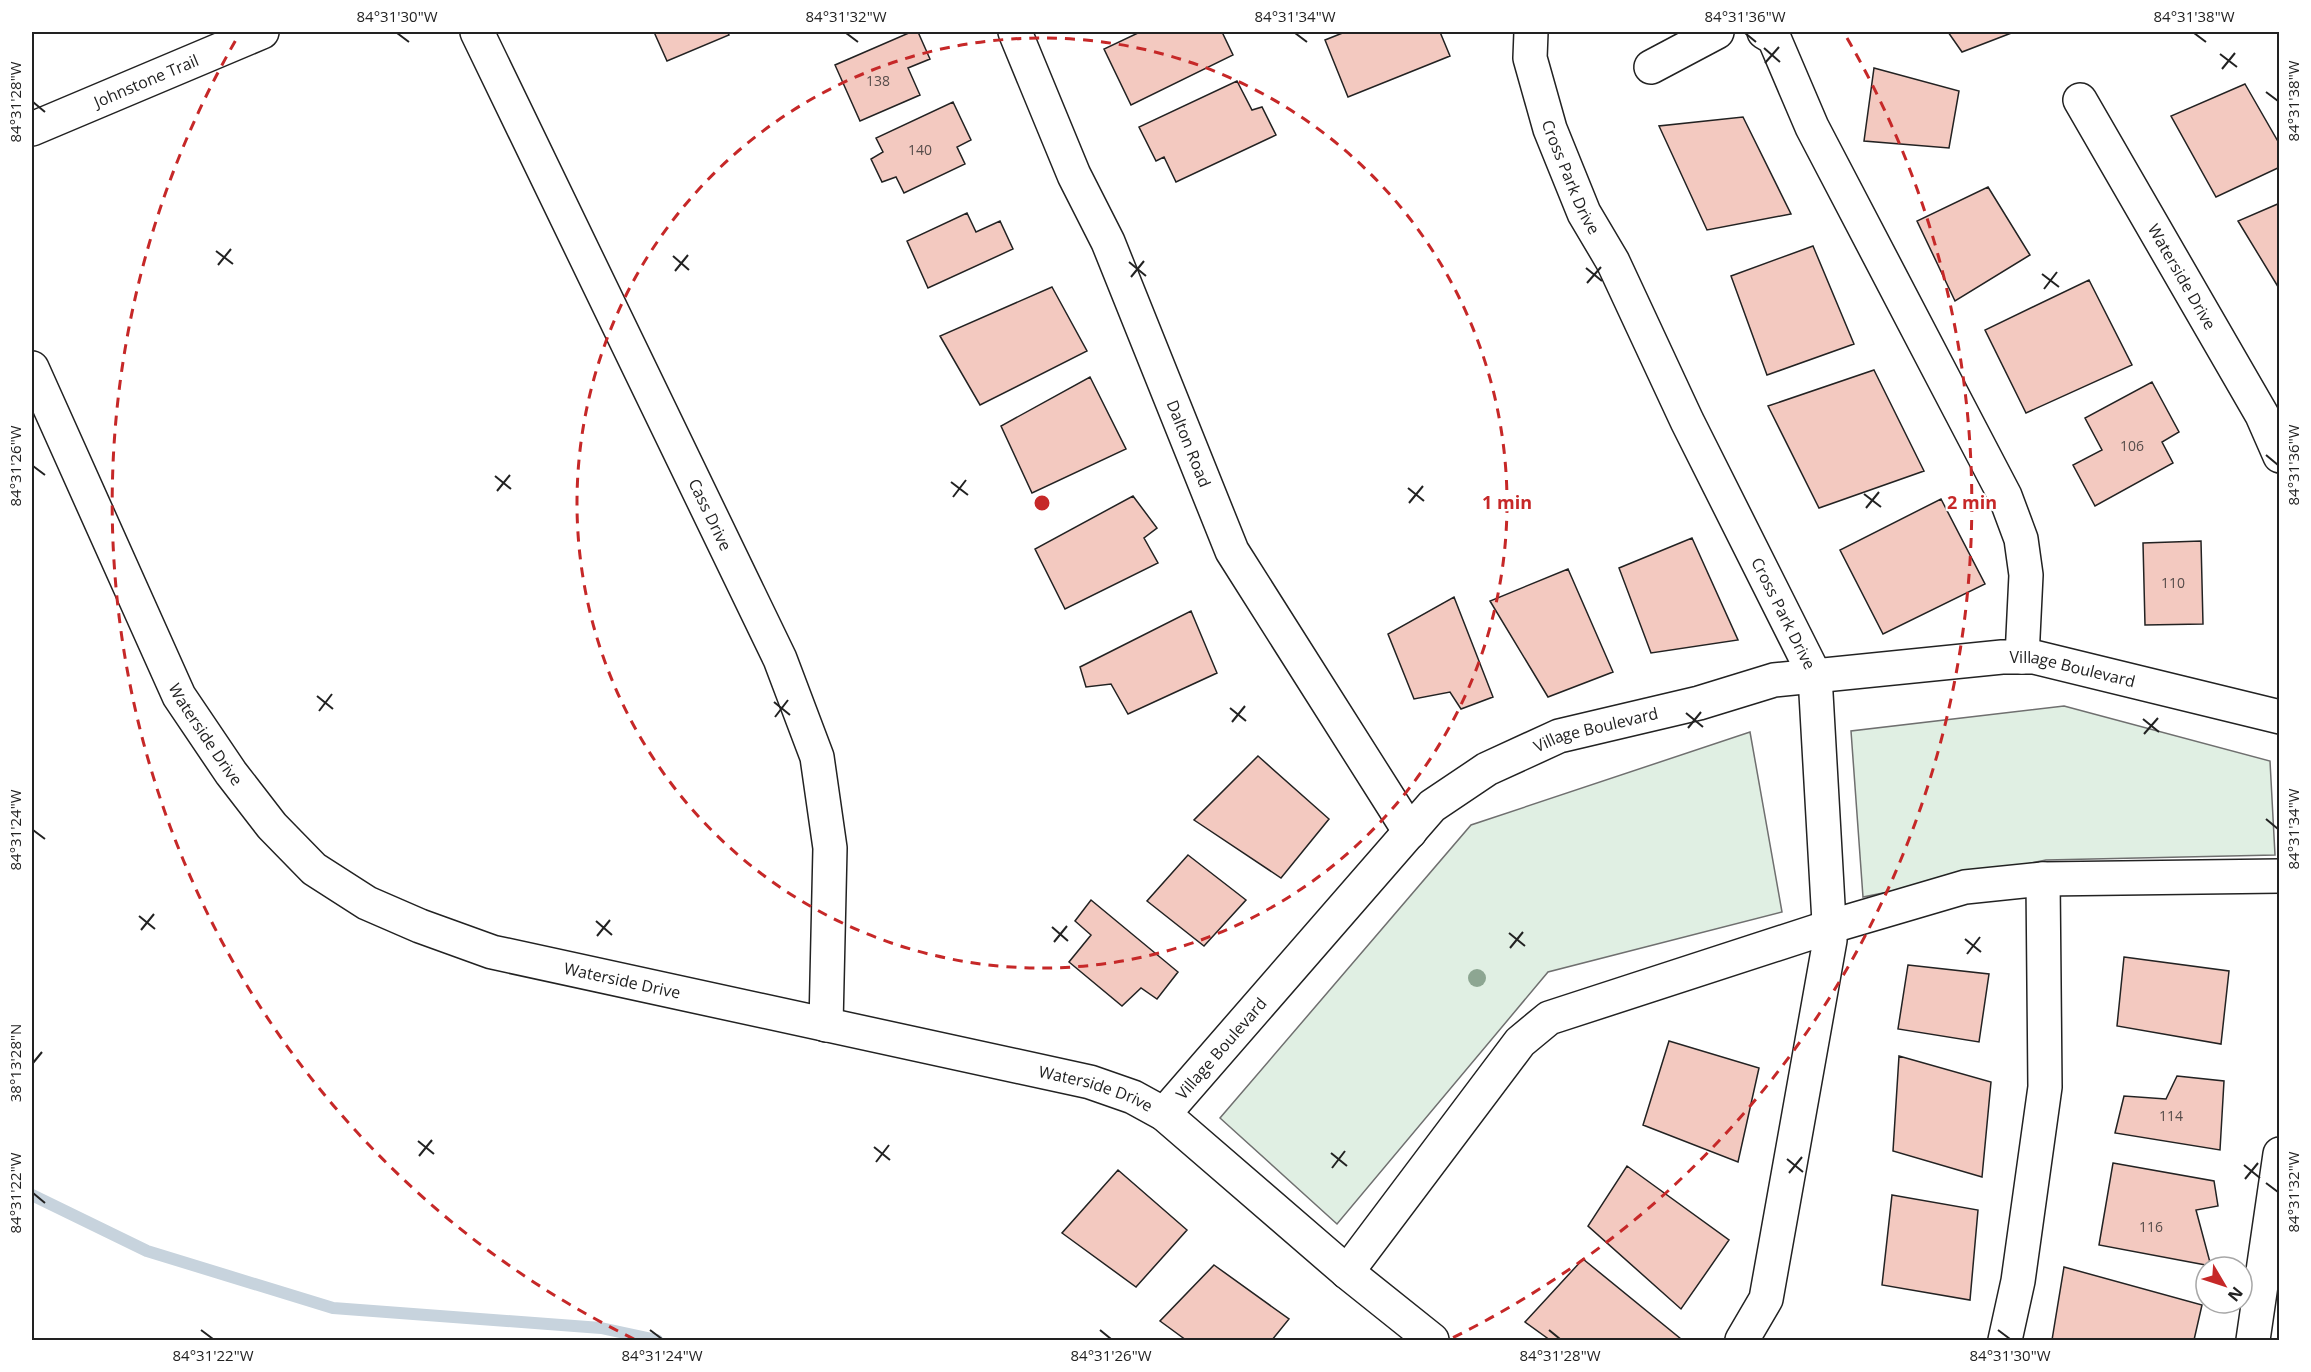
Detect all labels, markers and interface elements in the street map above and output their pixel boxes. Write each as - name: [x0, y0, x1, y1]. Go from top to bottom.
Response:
- text: 84°31'30"W: [357, 6, 438, 26]
- text: 84°31'32"W: [806, 6, 887, 26]
- text: 84°31'34"W: [1255, 6, 1336, 26]
- text: 84°31'36"W: [1705, 6, 1786, 26]
- text: 84°31'38"W: [2154, 6, 2235, 26]
- street label: Johnstone Trail: [89, 49, 202, 113]
- text: 84°31'38"W: [2283, 60, 2303, 142]
- text: 84°31'28"W: [5, 61, 25, 143]
- house number: 138: [866, 71, 890, 90]
- street label: Cross Park Drive: [1537, 117, 1605, 238]
- house number: 140: [908, 140, 932, 159]
- street label: Waterside Drive: [2143, 220, 2221, 334]
- street label: Dalton Road: [1162, 397, 1216, 490]
- text: 84°31'36"W: [2283, 424, 2303, 506]
- text: 84°31'26"W: [5, 425, 25, 507]
- house number: 106: [2120, 436, 2144, 455]
- street label: Cass Drive: [683, 475, 737, 554]
- text: 1 min: [1482, 490, 1532, 514]
- text: 2 min: [1947, 490, 1997, 514]
- centre of rings: [1032, 493, 1052, 513]
- street label: Cross Park Drive: [1746, 554, 1821, 673]
- house number: 110: [2161, 573, 2185, 592]
- street label: Village Boulevard: [2010, 646, 2138, 692]
- street label: Waterside Drive: [164, 680, 248, 790]
- street label: Village Boulevard: [1530, 702, 1660, 757]
- text: 84°31'34"W: [2283, 788, 2303, 870]
- text: 84°31'24"W: [5, 789, 25, 871]
- street label: Waterside Drive: [562, 957, 683, 1004]
- street label: Village Boulevard: [1171, 993, 1272, 1104]
- text: 38°13'28"N: [5, 1024, 25, 1102]
- street label: Waterside Drive: [1037, 1060, 1157, 1117]
- house number: 114: [2159, 1106, 2183, 1125]
- text: 84°31'32"W: [2283, 1151, 2303, 1233]
- text: 84°31'22"W: [5, 1152, 25, 1234]
- house number: 116: [2139, 1217, 2163, 1236]
- north arrow: [2194, 1255, 2254, 1315]
- text: N: [2223, 1282, 2248, 1306]
- text: 84°31'22"W: [173, 1345, 254, 1365]
- text: 84°31'24"W: [622, 1345, 703, 1365]
- text: 84°31'26"W: [1071, 1345, 1152, 1365]
- text: 84°31'28"W: [1520, 1345, 1601, 1365]
- text: 84°31'30"W: [1970, 1345, 2051, 1365]

